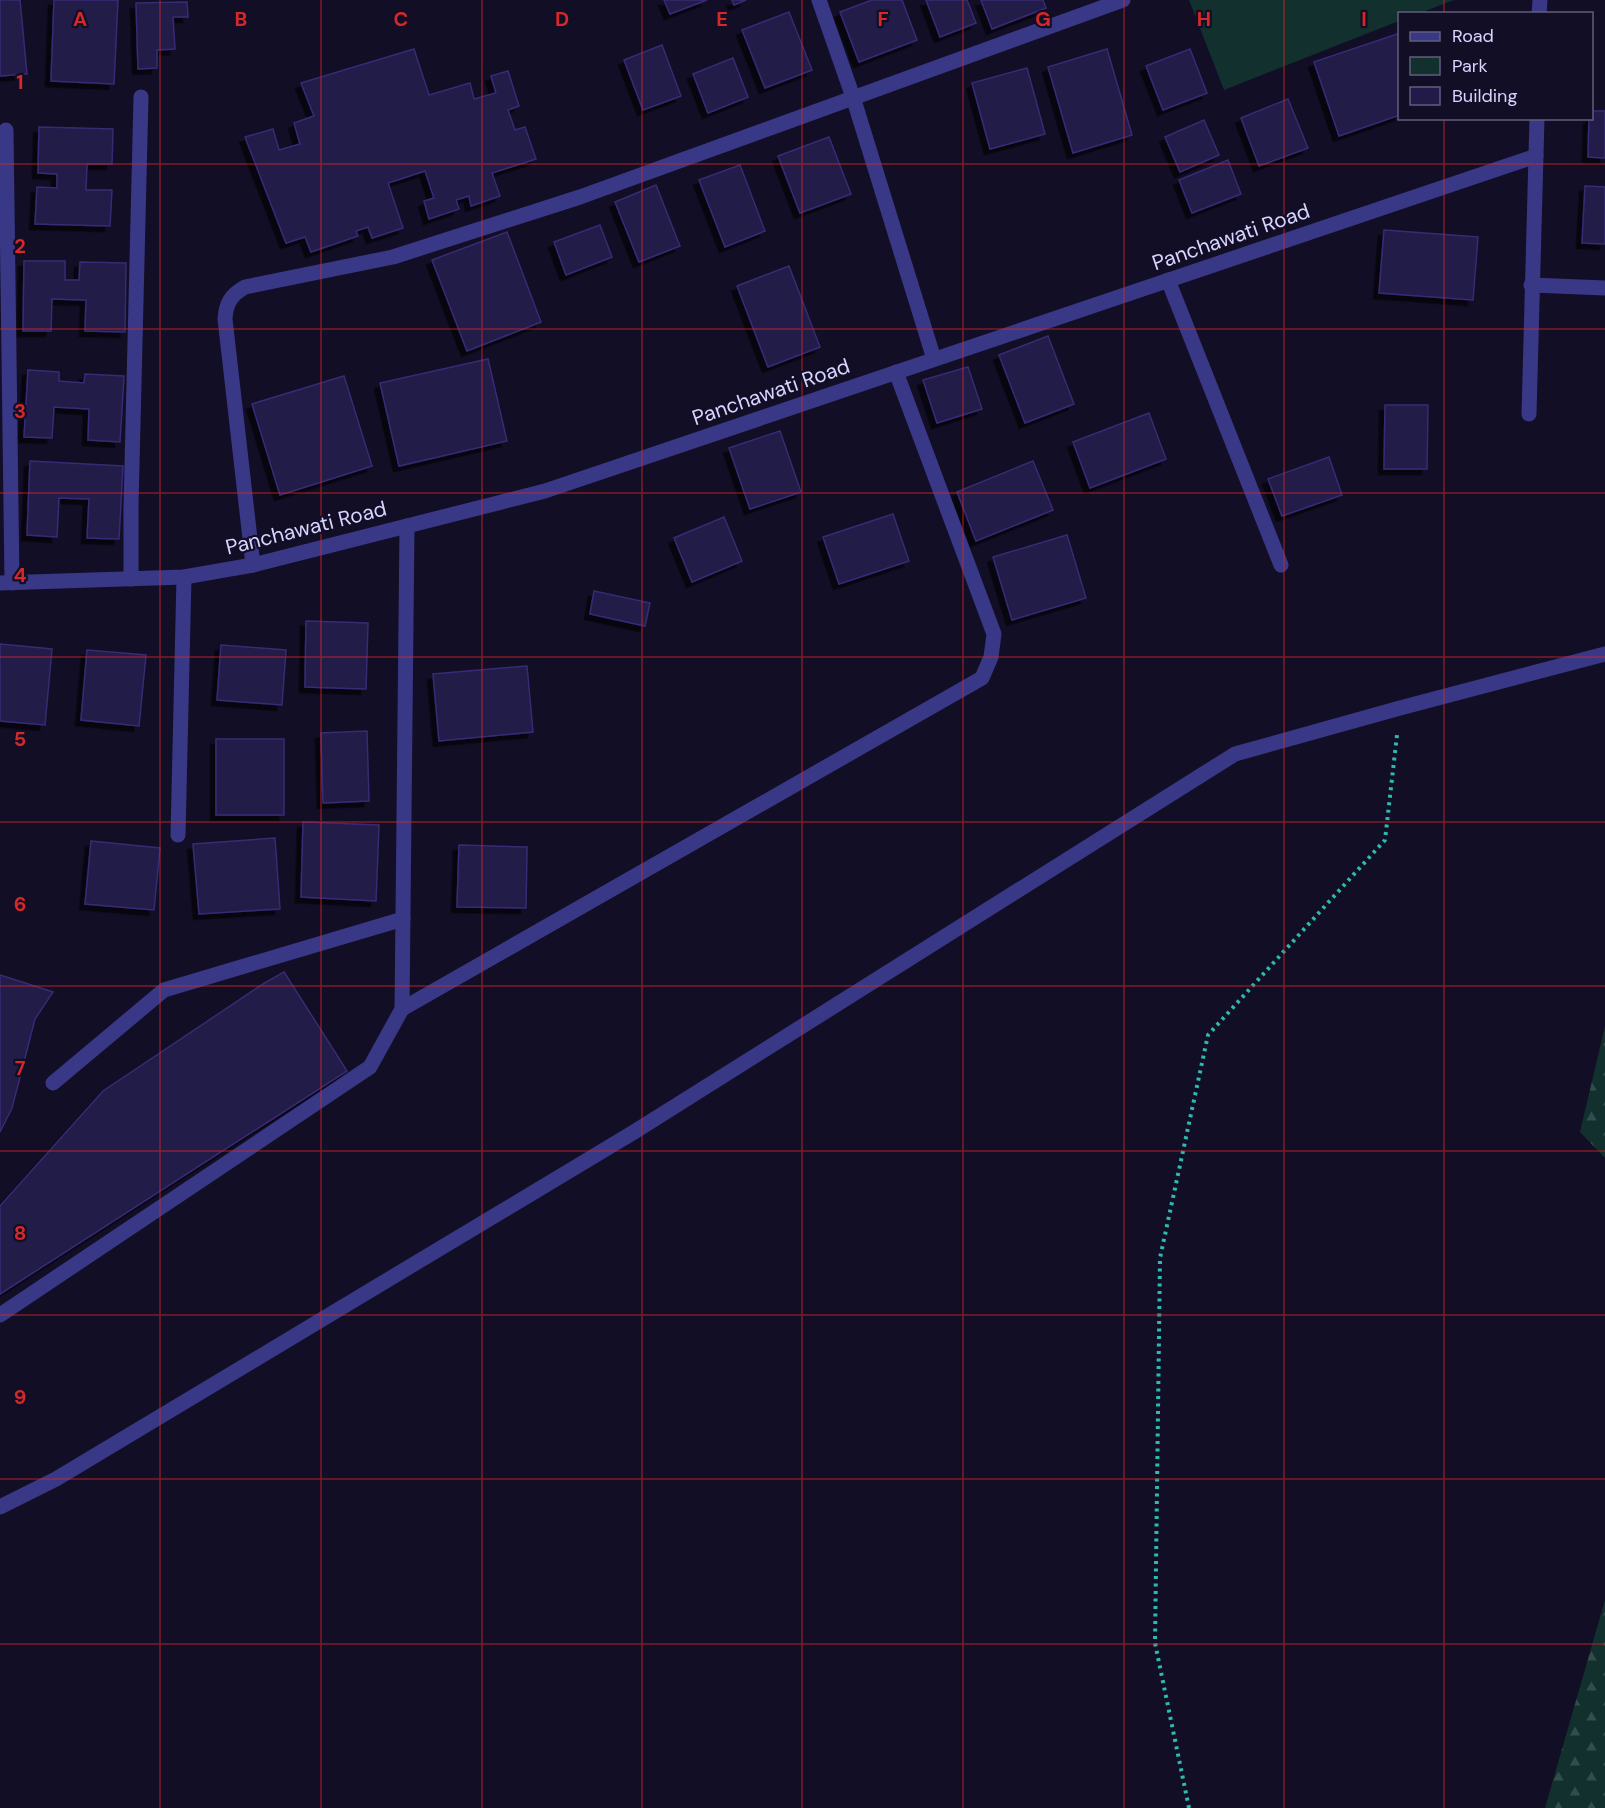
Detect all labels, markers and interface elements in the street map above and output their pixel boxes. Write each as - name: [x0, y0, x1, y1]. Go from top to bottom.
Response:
- text: A: [73, 6, 87, 32]
- text: B: [235, 6, 247, 32]
- text: C: [394, 6, 408, 32]
- text: D: [555, 6, 569, 32]
- text: E: [716, 6, 728, 32]
- text: F: [877, 6, 889, 32]
- text: G: [1035, 6, 1051, 32]
- text: H: [1197, 6, 1211, 32]
- text: I: [1361, 6, 1367, 32]
- legend: [1398, 12, 1593, 120]
- text: Road: [1452, 24, 1494, 48]
- text: Park: [1452, 54, 1488, 78]
- text: 1: [16, 69, 24, 95]
- text: Building: [1452, 84, 1517, 108]
- street label: Panchawati Road: [1148, 197, 1314, 277]
- text: 2: [14, 233, 26, 259]
- street label: Panchawati Road: [688, 352, 854, 432]
- text: 3: [14, 398, 26, 424]
- street label: Panchawati Road: [223, 494, 389, 562]
- text: 4: [14, 562, 27, 588]
- text: 5: [14, 726, 26, 752]
- text: 6: [14, 891, 26, 917]
- text: 7: [15, 1055, 26, 1081]
- text: 8: [14, 1220, 26, 1246]
- text: 9: [14, 1384, 26, 1410]

